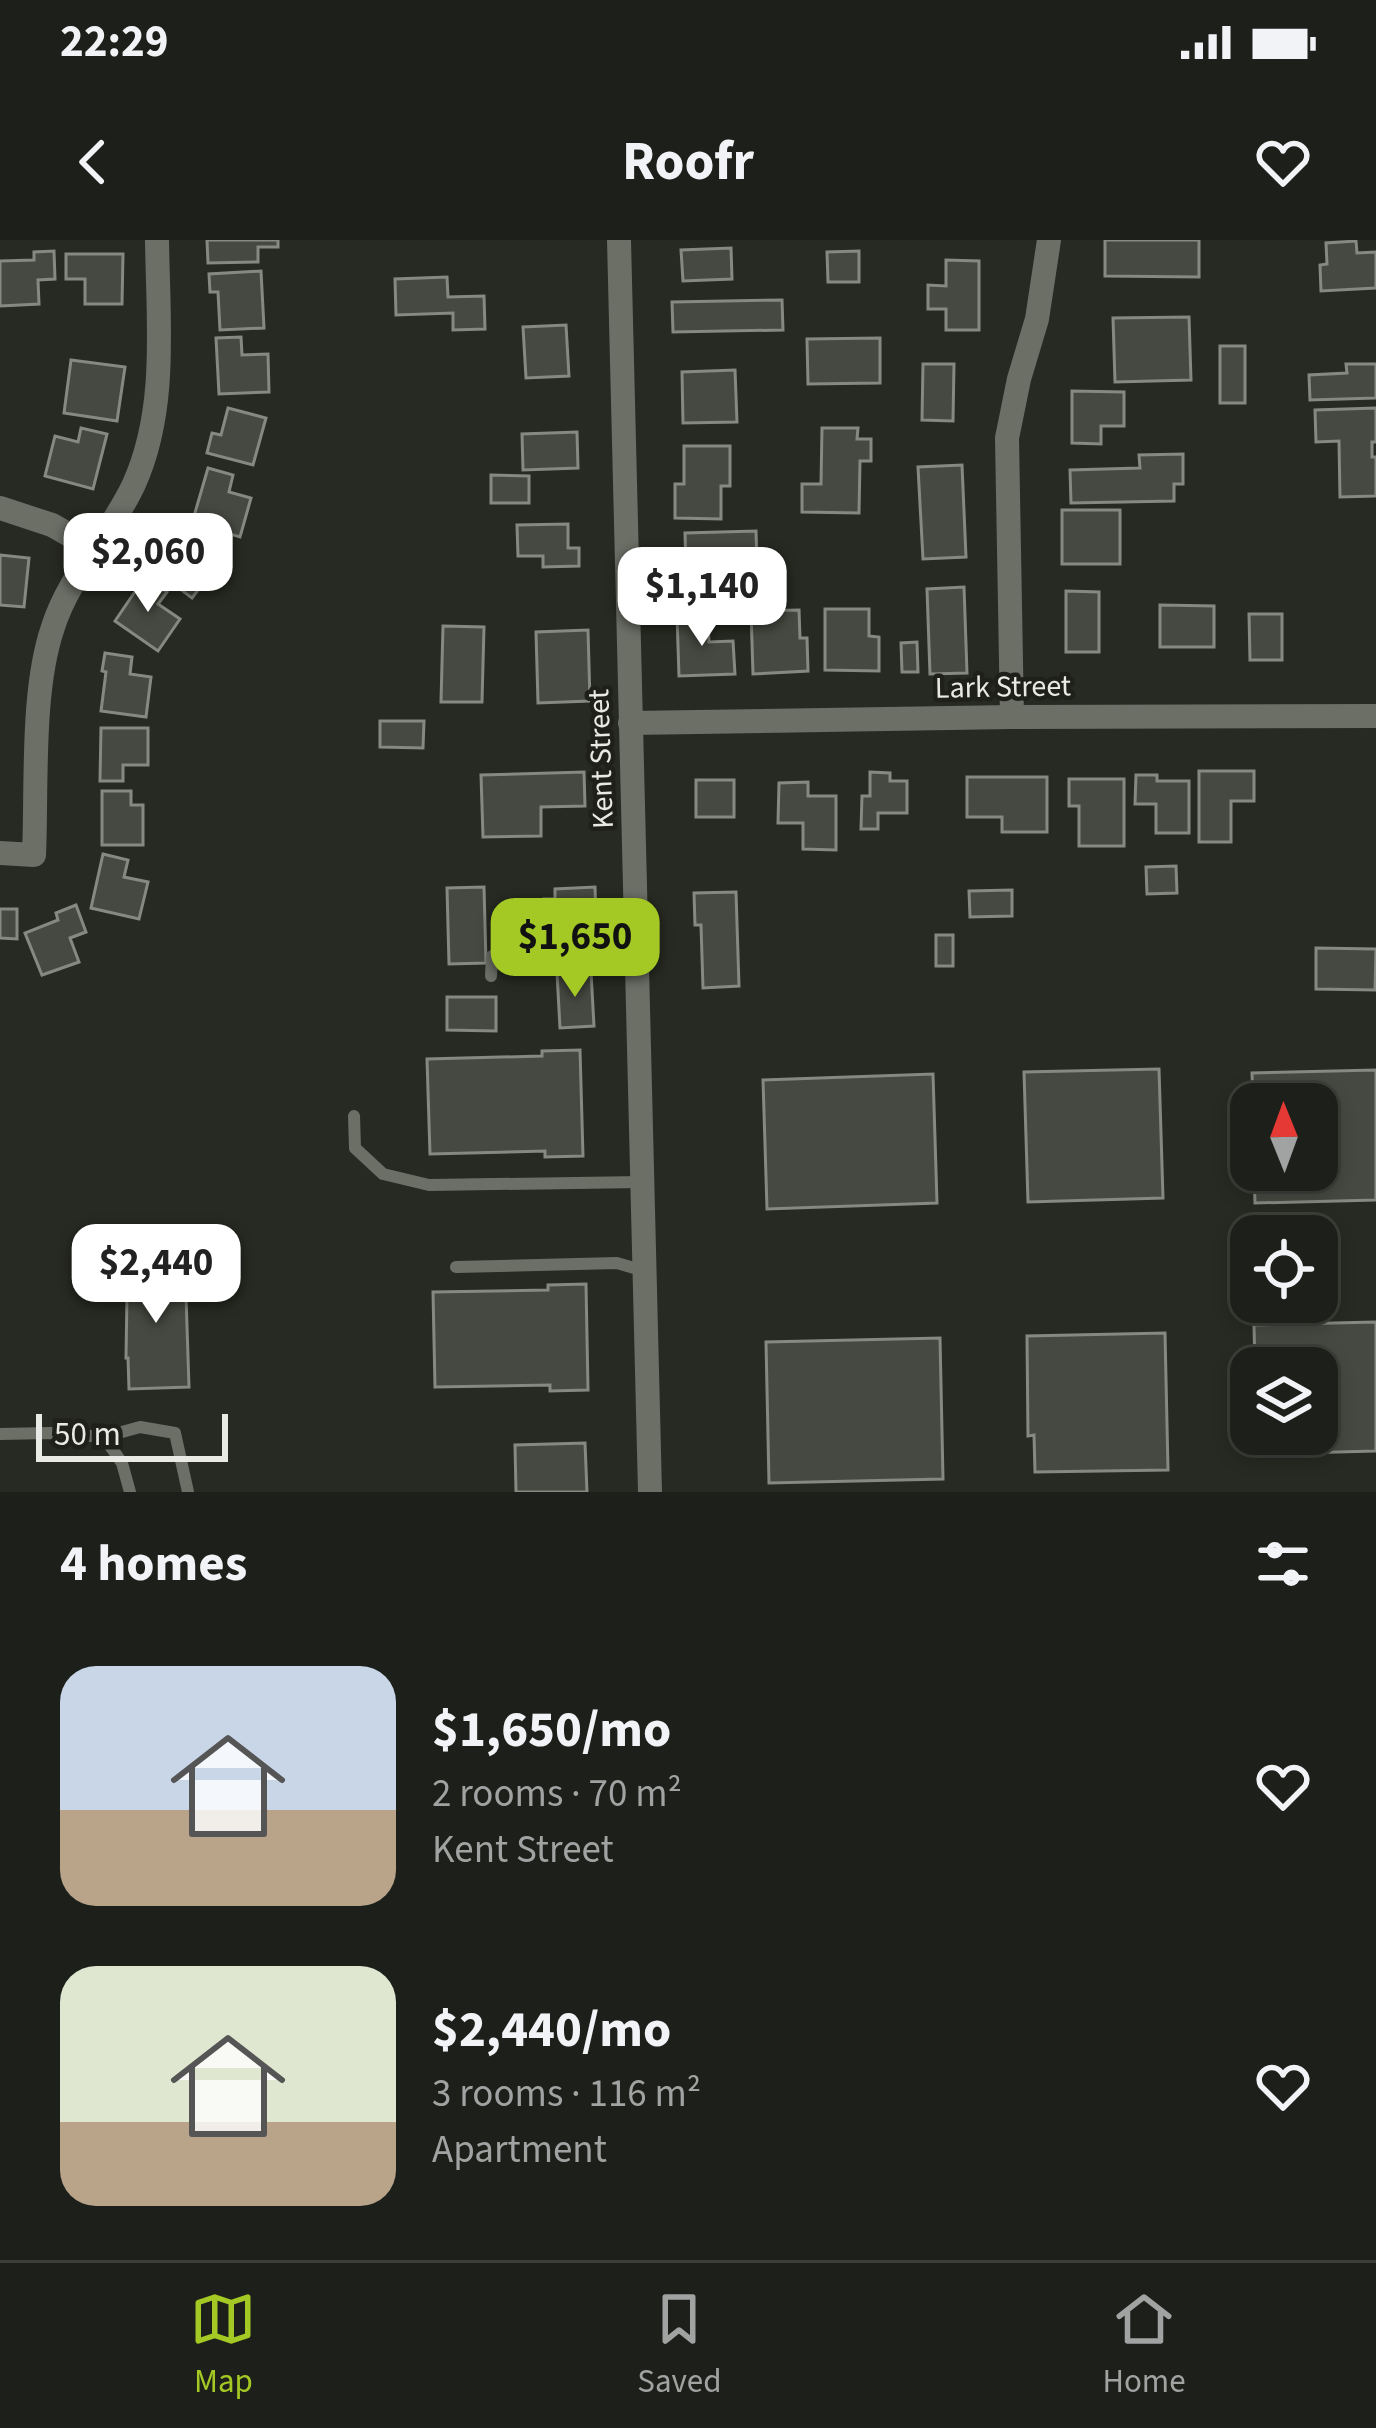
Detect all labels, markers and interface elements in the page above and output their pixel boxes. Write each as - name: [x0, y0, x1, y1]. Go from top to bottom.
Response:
- text: 22:29: [60, 10, 169, 74]
- text: Roofr: [622, 124, 754, 201]
- icon: back: [60, 129, 126, 195]
- icon: heart: [1250, 129, 1316, 195]
- pin: $2,060: [50, 513, 246, 615]
- text: $2,060: [91, 524, 205, 580]
- pin: $1,140: [604, 547, 800, 649]
- text: $1,140: [645, 558, 759, 614]
- street label: Lark Street: [935, 664, 1071, 710]
- street label: Kent Street: [577, 688, 625, 830]
- pin: $1,650: [477, 898, 673, 1000]
- text: $1,650: [518, 909, 632, 965]
- north arrow: [1230, 1083, 1338, 1191]
- map controls: [1230, 1083, 1338, 1455]
- button: locate: [1230, 1215, 1338, 1323]
- pin: $2,440: [58, 1224, 254, 1326]
- text: $2,440: [99, 1235, 213, 1291]
- button: layers: [1230, 1347, 1338, 1455]
- scale bar: [36, 1408, 228, 1461]
- text: 50 m: [54, 1411, 121, 1458]
- text: 4 homes: [60, 1528, 247, 1600]
- icon: filters: [1250, 1531, 1316, 1597]
- text: $1,650/mo: [432, 1694, 671, 1766]
- icon: home: [156, 1714, 300, 1858]
- icon: heart: [1250, 1753, 1316, 1819]
- text: 2 rooms · 70 m²: [432, 1766, 682, 1822]
- text: Kent Street: [432, 1822, 614, 1878]
- text: $2,440/mo: [432, 1994, 671, 2066]
- icon: home: [156, 2014, 300, 2158]
- icon: heart: [1250, 2053, 1316, 2119]
- text: 3 rooms · 116 m²: [432, 2066, 701, 2122]
- text: Apartment: [432, 2122, 607, 2178]
- tab: Map: [190, 2286, 256, 2405]
- tab: Saved: [637, 2286, 722, 2405]
- tab: Home: [1102, 2286, 1186, 2405]

